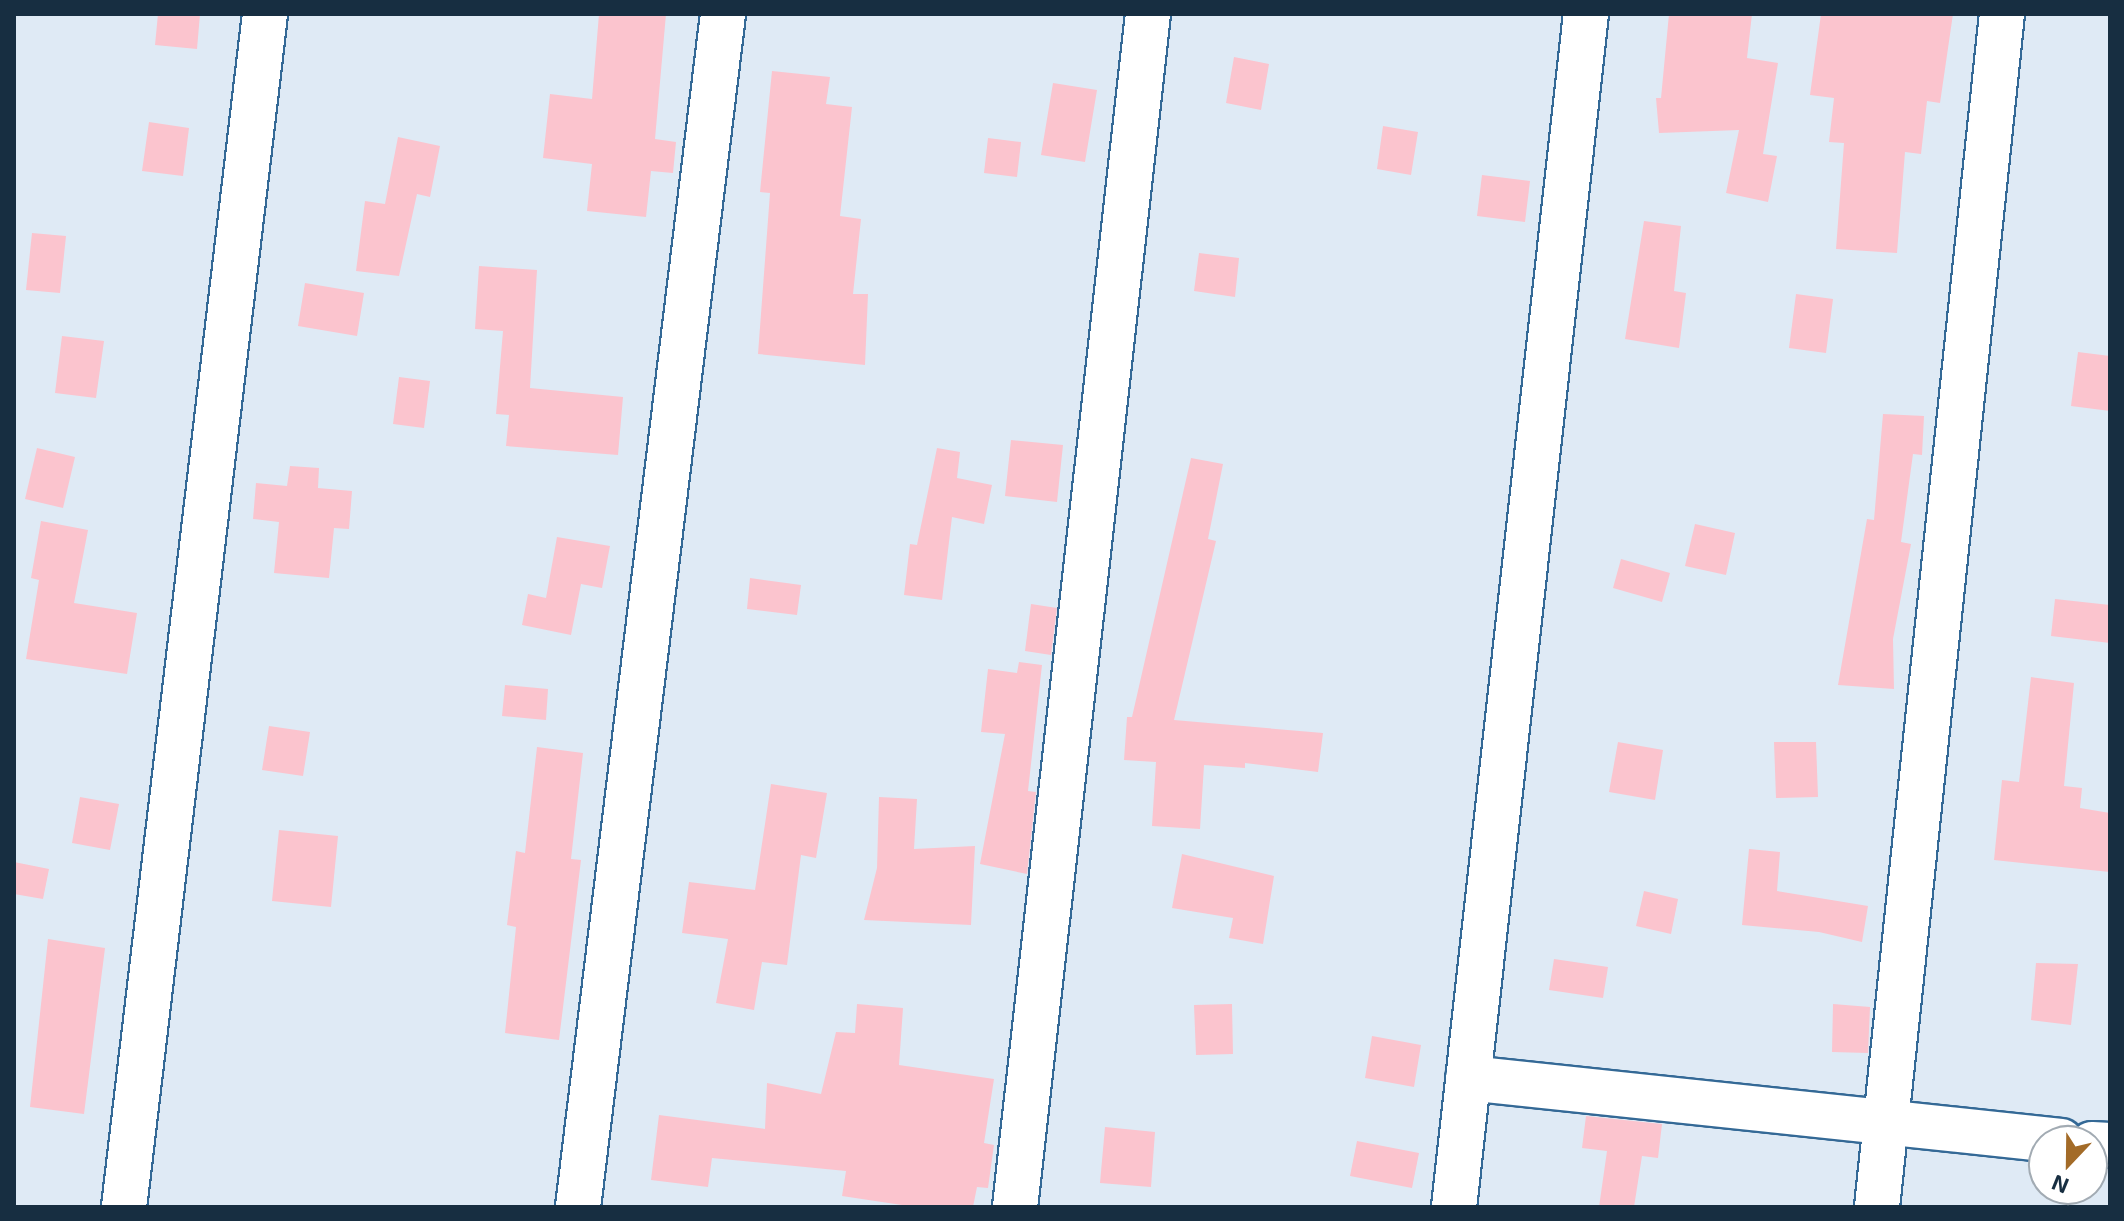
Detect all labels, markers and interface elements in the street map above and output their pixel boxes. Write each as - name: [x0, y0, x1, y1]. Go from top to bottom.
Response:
- north arrow: [2028, 1125, 2108, 1205]
- text: N: [2048, 1170, 2072, 1200]

